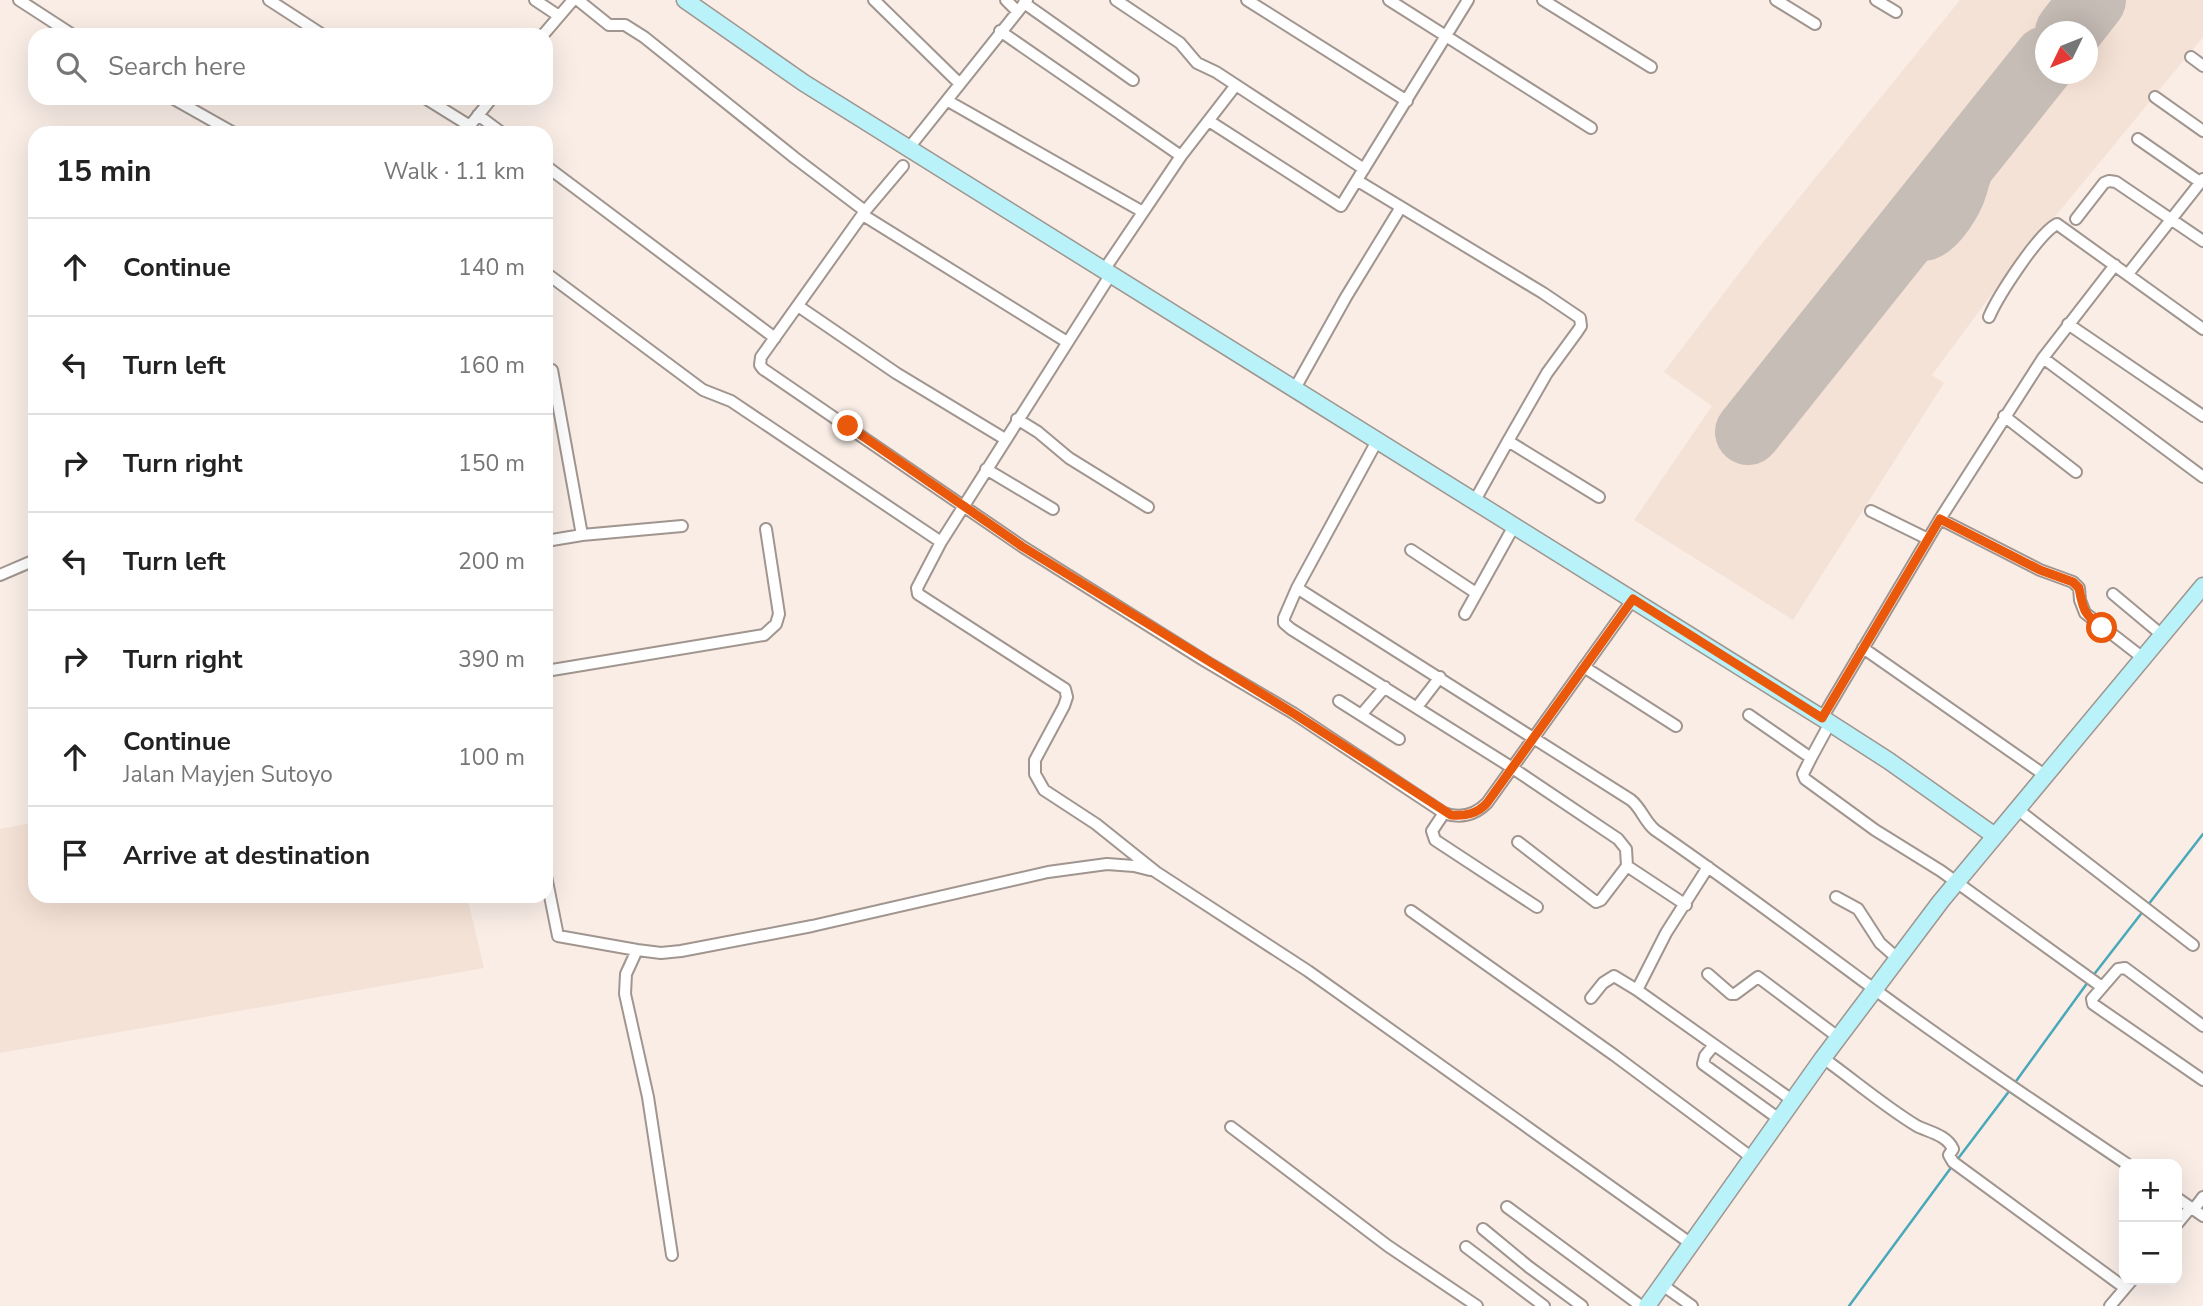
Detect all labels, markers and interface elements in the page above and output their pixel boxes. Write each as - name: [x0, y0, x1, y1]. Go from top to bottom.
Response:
- north arrow: [2035, 21, 2098, 84]
- search box: [28, 28, 553, 105]
- icon: search: [52, 48, 90, 86]
- text: Search here: [108, 49, 246, 84]
- text: 15 min: [56, 151, 152, 192]
- text: Walk · 1.1 km: [383, 156, 525, 187]
- icon: ahead: [56, 248, 94, 286]
- text: Continue: [123, 250, 231, 285]
- text: 140 m: [458, 252, 525, 283]
- icon: left: [56, 346, 94, 384]
- text: Turn left: [123, 348, 226, 383]
- text: 160 m: [458, 350, 525, 381]
- route end: [832, 410, 863, 441]
- icon: right: [56, 444, 94, 482]
- text: Turn right: [123, 446, 242, 481]
- text: 150 m: [458, 448, 525, 479]
- icon: left: [56, 542, 94, 580]
- text: Turn left: [123, 544, 226, 579]
- text: 200 m: [458, 546, 525, 577]
- route start: [2086, 612, 2117, 643]
- icon: right: [56, 640, 94, 678]
- text: Turn right: [123, 642, 242, 677]
- text: 390 m: [458, 644, 525, 675]
- text: Continue: [123, 724, 231, 759]
- icon: ahead: [56, 738, 94, 776]
- text: 100 m: [458, 742, 525, 773]
- text: Jalan Mayjen Sutoyo: [123, 759, 333, 790]
- icon: arrive: [56, 836, 94, 874]
- text: Arrive at destination: [123, 838, 370, 873]
- map controls: [2119, 1159, 2182, 1285]
- button: +: [2119, 1159, 2182, 1222]
- button: −: [2119, 1222, 2182, 1285]

